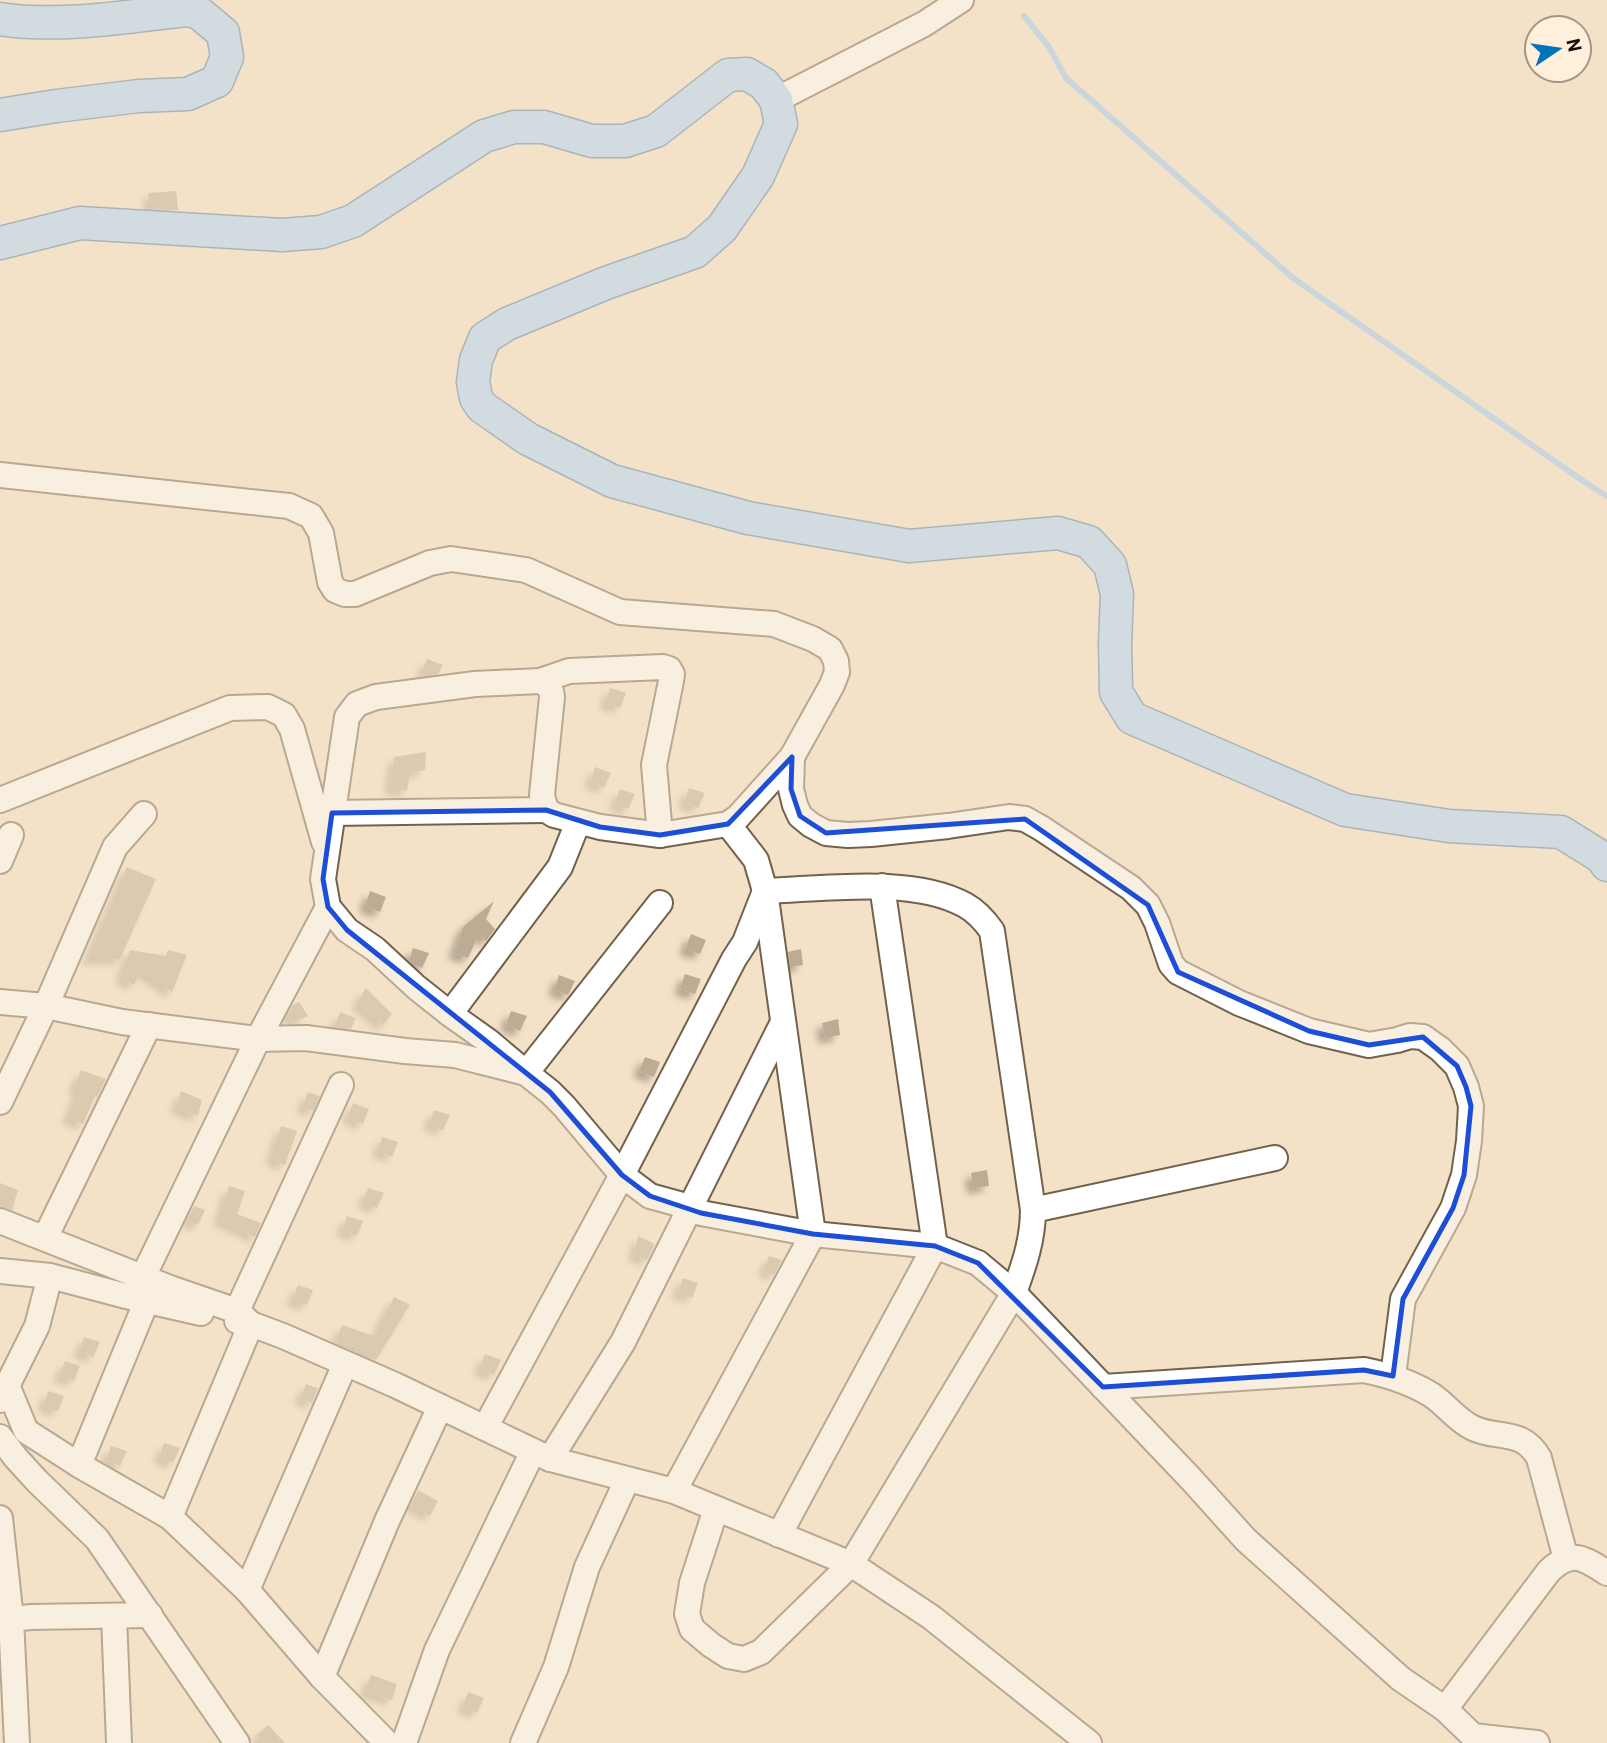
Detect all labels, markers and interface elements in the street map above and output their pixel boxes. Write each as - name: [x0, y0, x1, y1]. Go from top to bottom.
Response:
- north arrow: [1523, 14, 1593, 84]
- text: N: [1562, 36, 1588, 54]

